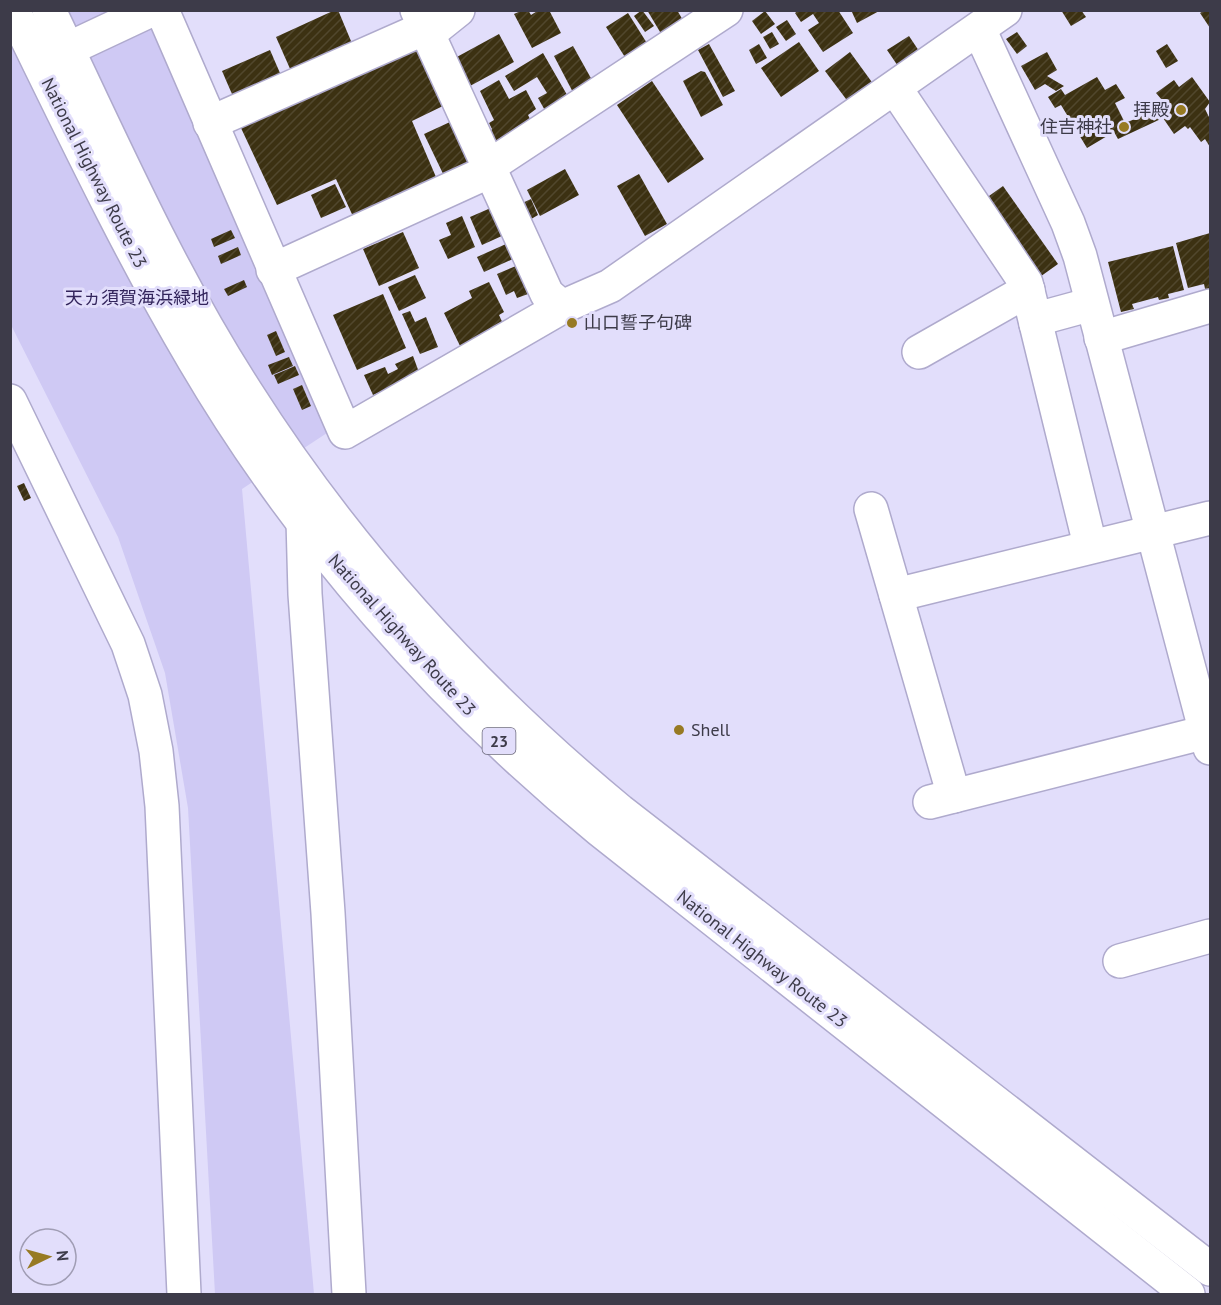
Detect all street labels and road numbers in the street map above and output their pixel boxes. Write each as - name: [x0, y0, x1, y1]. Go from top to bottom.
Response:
- street label: National Highway Route 23: [36, 74, 152, 272]
- street label: National Highway Route 23: [323, 549, 481, 720]
- road number: 23: [482, 728, 516, 754]
- street label: National Highway Route 23: [672, 885, 852, 1032]

